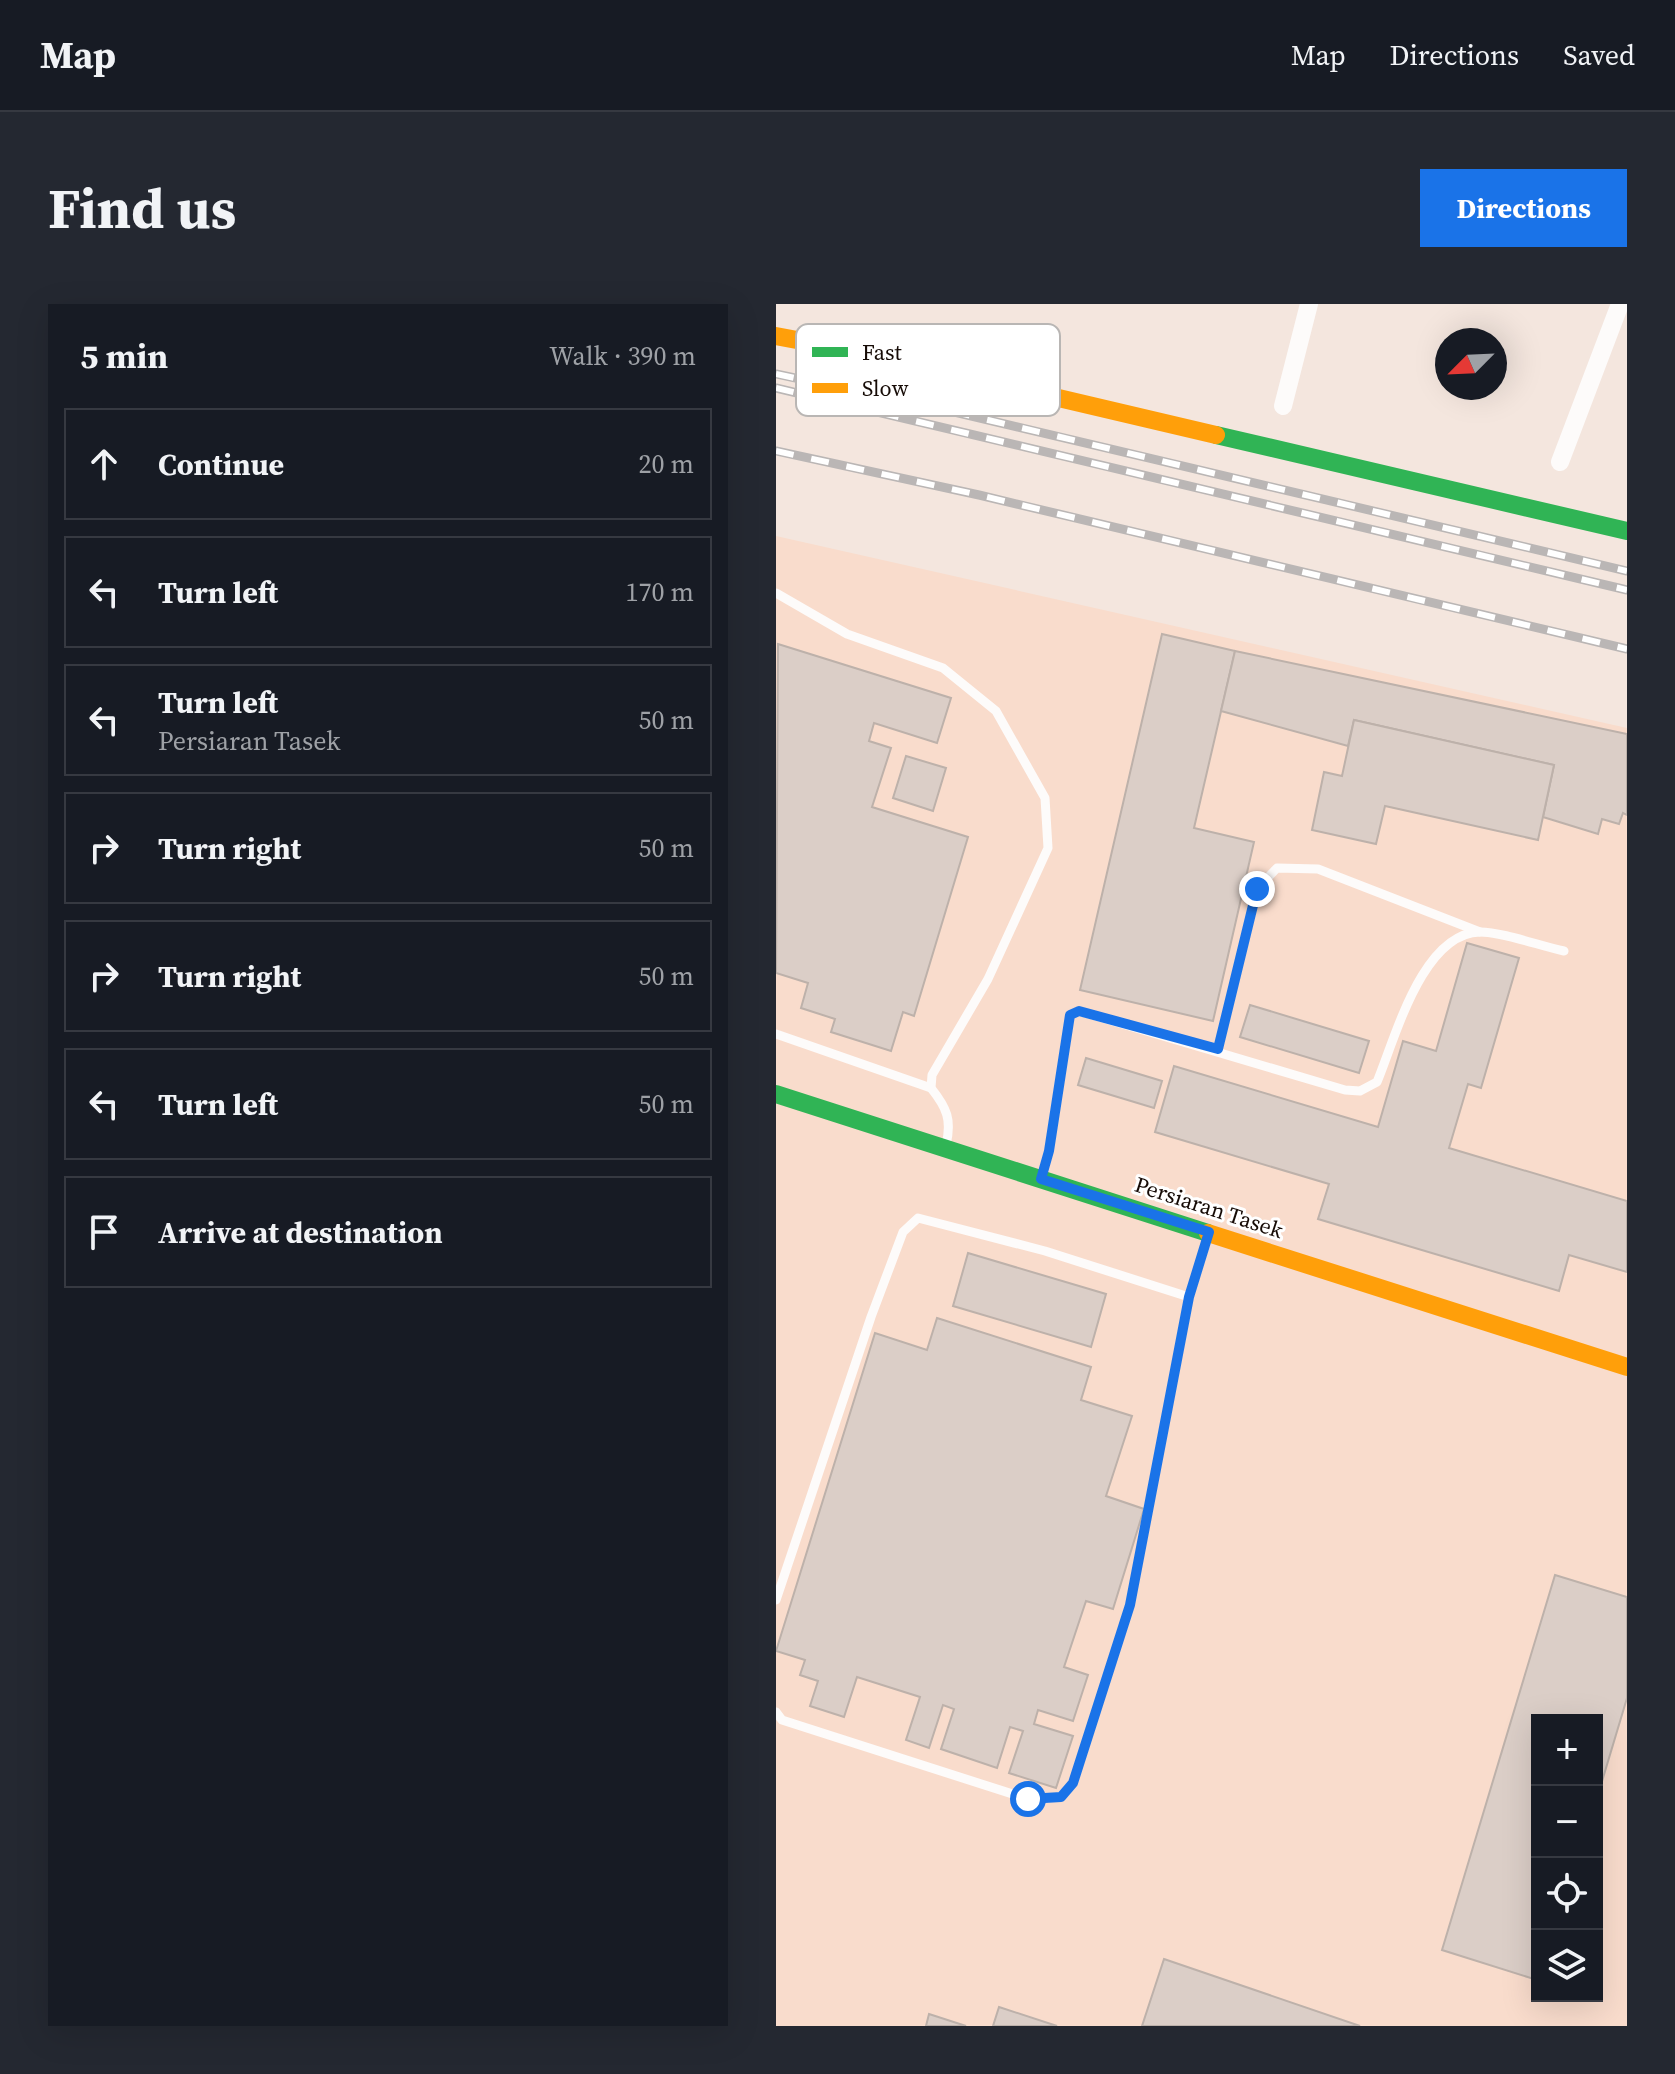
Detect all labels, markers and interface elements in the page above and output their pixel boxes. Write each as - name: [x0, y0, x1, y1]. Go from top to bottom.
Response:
- text: Map: [40, 29, 116, 81]
- text: Map: [1291, 36, 1346, 74]
- text: Directions: [1390, 36, 1519, 74]
- text: Saved: [1563, 36, 1635, 74]
- button: Directions: [1420, 169, 1627, 247]
- text: Find us: [48, 170, 236, 247]
- legend: [796, 324, 1060, 416]
- north arrow: [1435, 328, 1507, 400]
- text: 5 min: [80, 333, 168, 379]
- text: Fast: [862, 337, 903, 367]
- text: Walk · 390 m: [549, 338, 696, 374]
- text: Slow: [862, 373, 909, 403]
- icon: ahead: [82, 442, 126, 486]
- text: Continue: [158, 444, 284, 485]
- text: 20 m: [639, 446, 694, 482]
- icon: left: [82, 570, 126, 614]
- text: Turn left: [158, 572, 278, 613]
- text: 170 m: [626, 574, 694, 610]
- text: Turn left: [158, 682, 278, 723]
- icon: left: [82, 698, 126, 742]
- text: 50 m: [639, 702, 694, 738]
- text: Persiaran Tasek: [158, 723, 340, 759]
- icon: right: [82, 826, 126, 870]
- text: Turn right: [158, 828, 301, 869]
- text: 50 m: [639, 830, 694, 866]
- route end: [1239, 871, 1275, 907]
- icon: right: [82, 954, 126, 998]
- text: Turn right: [158, 956, 301, 997]
- text: 50 m: [639, 958, 694, 994]
- icon: left: [82, 1082, 126, 1126]
- text: Turn left: [158, 1084, 278, 1125]
- text: 50 m: [639, 1086, 694, 1122]
- street label: Persiaran Tasek: [1131, 1169, 1288, 1245]
- icon: arrive: [82, 1210, 126, 1254]
- text: Arrive at destination: [158, 1212, 443, 1253]
- map controls: [1531, 1714, 1603, 2002]
- button: +: [1531, 1714, 1603, 1786]
- route start: [1010, 1781, 1046, 1817]
- button: −: [1531, 1786, 1603, 1858]
- button: locate: [1531, 1858, 1603, 1930]
- button: layers: [1531, 1930, 1603, 2002]

